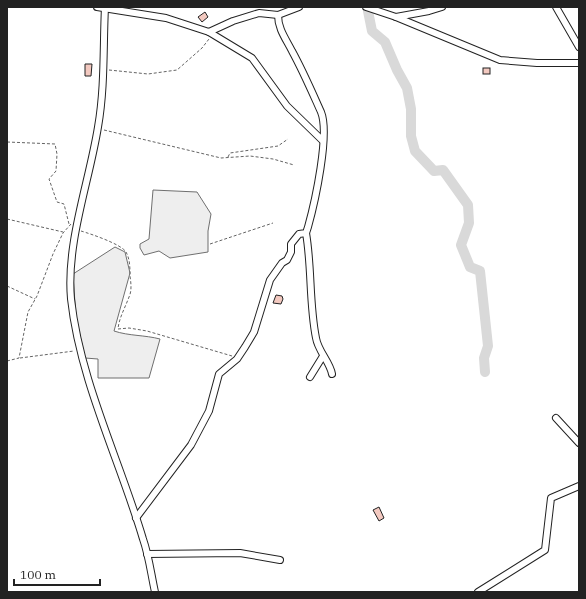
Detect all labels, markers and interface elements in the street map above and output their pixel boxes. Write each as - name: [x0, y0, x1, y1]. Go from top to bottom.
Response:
- scale bar: [14, 561, 100, 587]
- text: 100 m: [20, 567, 56, 582]

